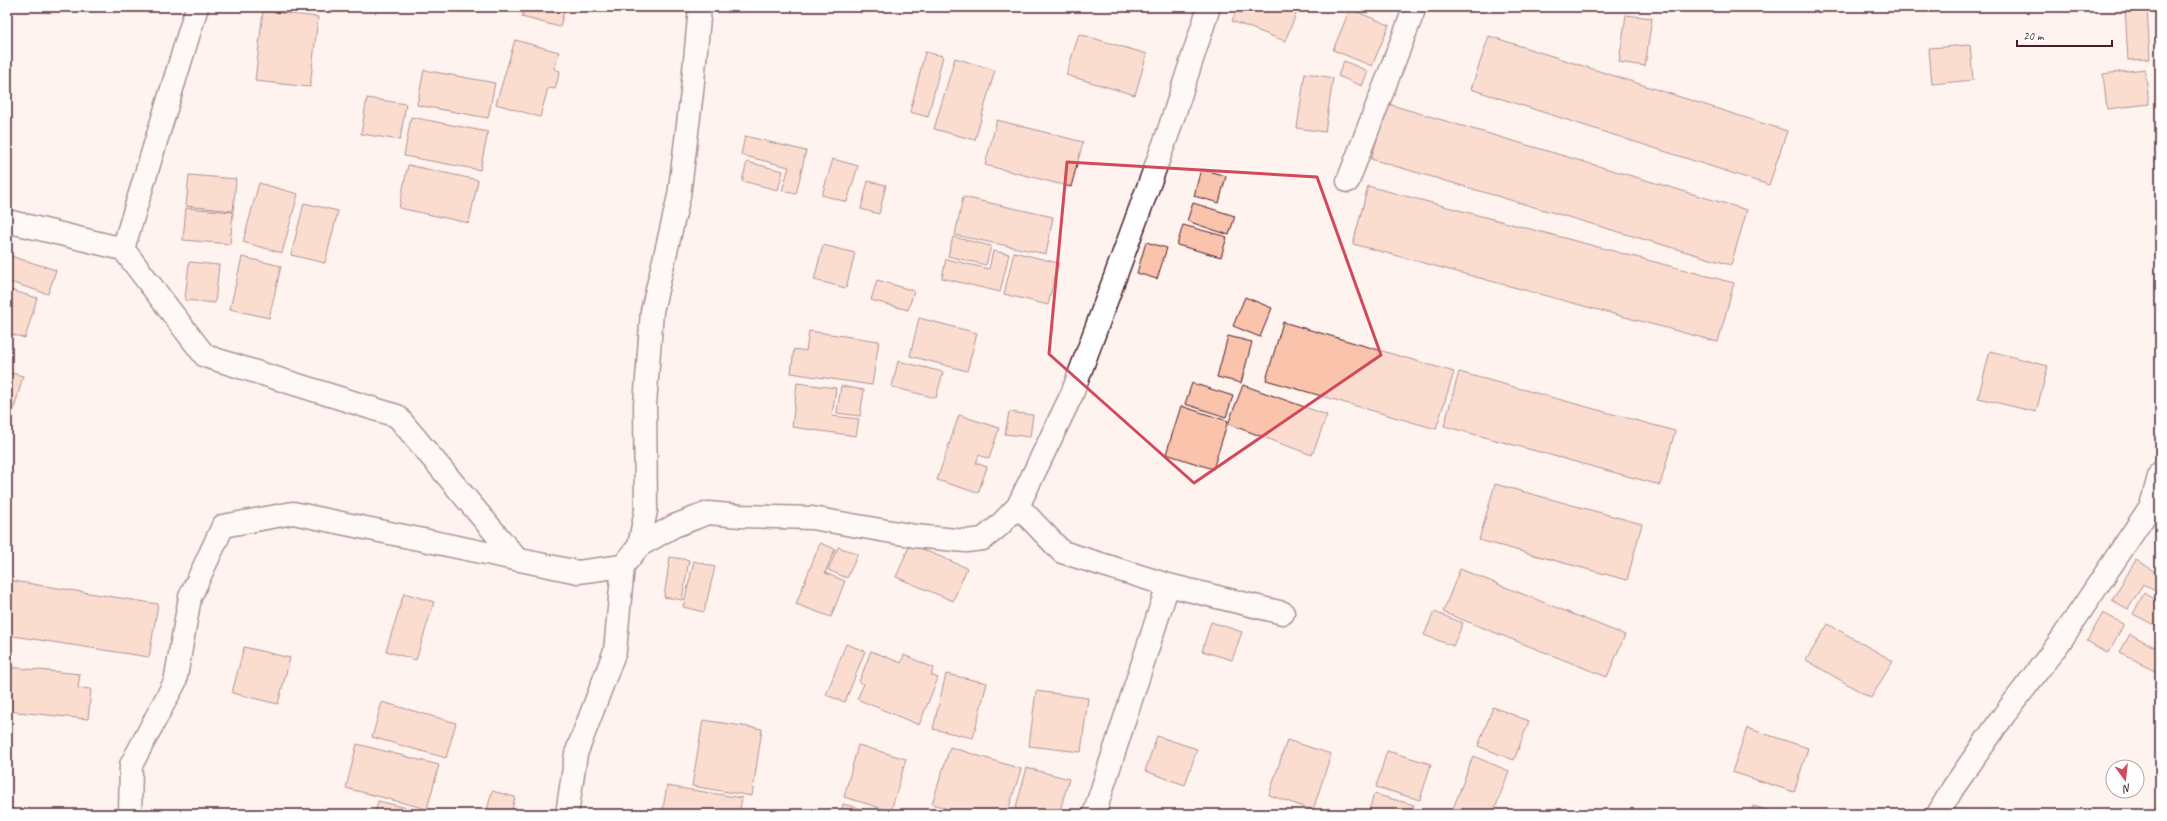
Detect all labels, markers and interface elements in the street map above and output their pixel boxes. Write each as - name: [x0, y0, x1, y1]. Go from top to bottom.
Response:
- scale bar: [2017, 22, 2112, 48]
- text: 20 m: [2023, 28, 2045, 44]
- north arrow: [2105, 759, 2145, 799]
- text: N: [2120, 781, 2133, 797]

